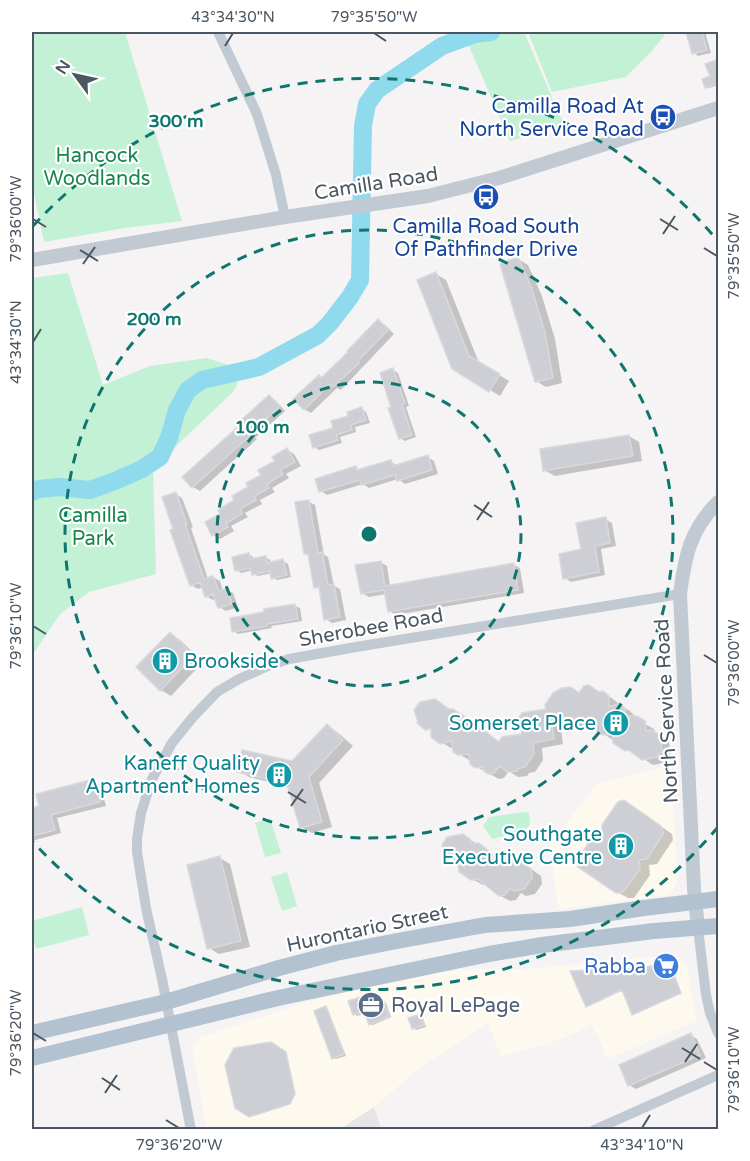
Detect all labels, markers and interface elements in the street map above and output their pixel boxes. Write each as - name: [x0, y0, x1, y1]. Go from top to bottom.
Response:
- text: 43°34'30"N: [191, 8, 275, 26]
- text: 79°35'50"W: [331, 8, 417, 26]
- north arrow: [45, 45, 105, 105]
- text: N: [51, 57, 75, 78]
- place label: Camilla Road At North Service Road: [459, 95, 644, 142]
- bus stop icon: Camilla Road At North Service Road: [648, 102, 678, 132]
- text: 300 m: [148, 110, 204, 132]
- park label: Hancock Woodlands: [44, 144, 150, 191]
- street label: Camilla Road: [312, 162, 440, 206]
- text: 79°36'00"W: [7, 176, 25, 262]
- bus stop icon: Camilla Road South Of Pathfinder Drive: [471, 182, 501, 212]
- text: 79°35'50"W: [725, 213, 743, 299]
- place label: Camilla Road South Of Pathfinder Drive: [393, 215, 579, 262]
- text: 43°34'30"N: [7, 300, 25, 384]
- text: 200 m: [126, 308, 182, 330]
- text: 100 m: [234, 416, 290, 438]
- park label: Camilla Park: [58, 504, 128, 551]
- centre of rings: [359, 524, 379, 544]
- text: 79°36'10"W: [7, 583, 25, 669]
- street label: Sherobee Road: [297, 603, 445, 652]
- street label: North Service Road: [650, 618, 684, 804]
- text: 79°36'00"W: [725, 620, 743, 706]
- building icon: Brookside: [150, 646, 180, 676]
- place label: Brookside: [184, 650, 279, 674]
- building icon: Somerset Place: [601, 708, 631, 738]
- place label: Somerset Place: [449, 712, 596, 736]
- place label: Kaneff Quality Apartment Homes: [85, 752, 260, 799]
- building icon: Kaneff Quality Apartment Homes: [264, 760, 294, 790]
- place label: Southgate Executive Centre: [442, 823, 602, 870]
- building icon: Southgate Executive Centre: [606, 831, 636, 861]
- street label: Hurontario Street: [284, 900, 451, 958]
- supermarket icon: Rabba: [651, 951, 681, 981]
- place label: Rabba: [584, 955, 646, 979]
- text: 79°36'20"W: [7, 990, 25, 1076]
- office icon: Royal LePage: [356, 990, 386, 1020]
- place label: Royal LePage: [391, 994, 520, 1018]
- text: 79°36'10"W: [725, 1027, 743, 1113]
- text: 79°36'20"W: [136, 1136, 222, 1154]
- text: 43°34'10"N: [600, 1136, 684, 1154]

